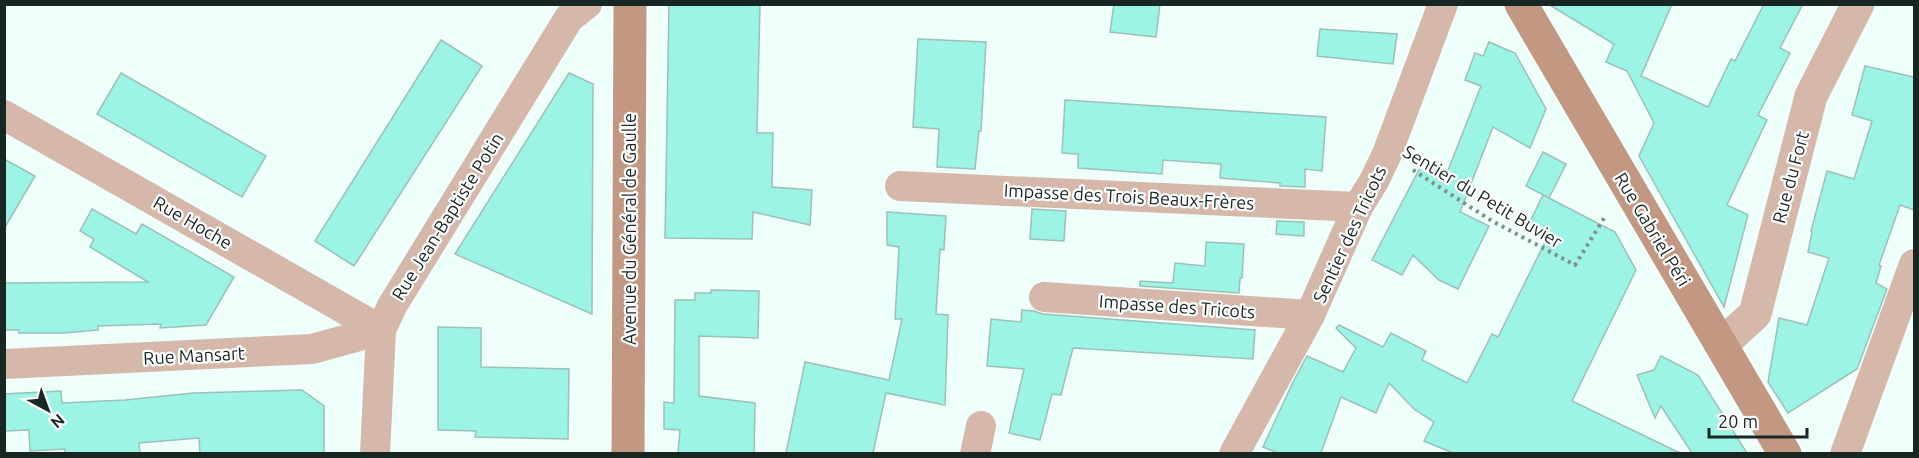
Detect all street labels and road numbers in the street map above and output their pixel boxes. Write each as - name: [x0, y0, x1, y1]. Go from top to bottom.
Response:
- street label: Avenue du Général de Gaulle: [619, 113, 639, 345]
- street label: Rue Jean-Baptiste Potin: [387, 129, 507, 303]
- street label: Rue du Fort: [1768, 129, 1812, 225]
- street label: Sentier du Petit Buvier: [1400, 141, 1566, 251]
- street label: Sentier des Tricots: [1309, 162, 1390, 306]
- street label: Rue Gabriel Péri: [1611, 169, 1695, 289]
- street label: Impasse des Trois Beaux-Frères: [1003, 179, 1255, 213]
- street label: Rue Hoche: [150, 192, 236, 252]
- street label: Impasse des Tricots: [1098, 291, 1256, 321]
- street label: Rue Mansart: [143, 342, 245, 368]

